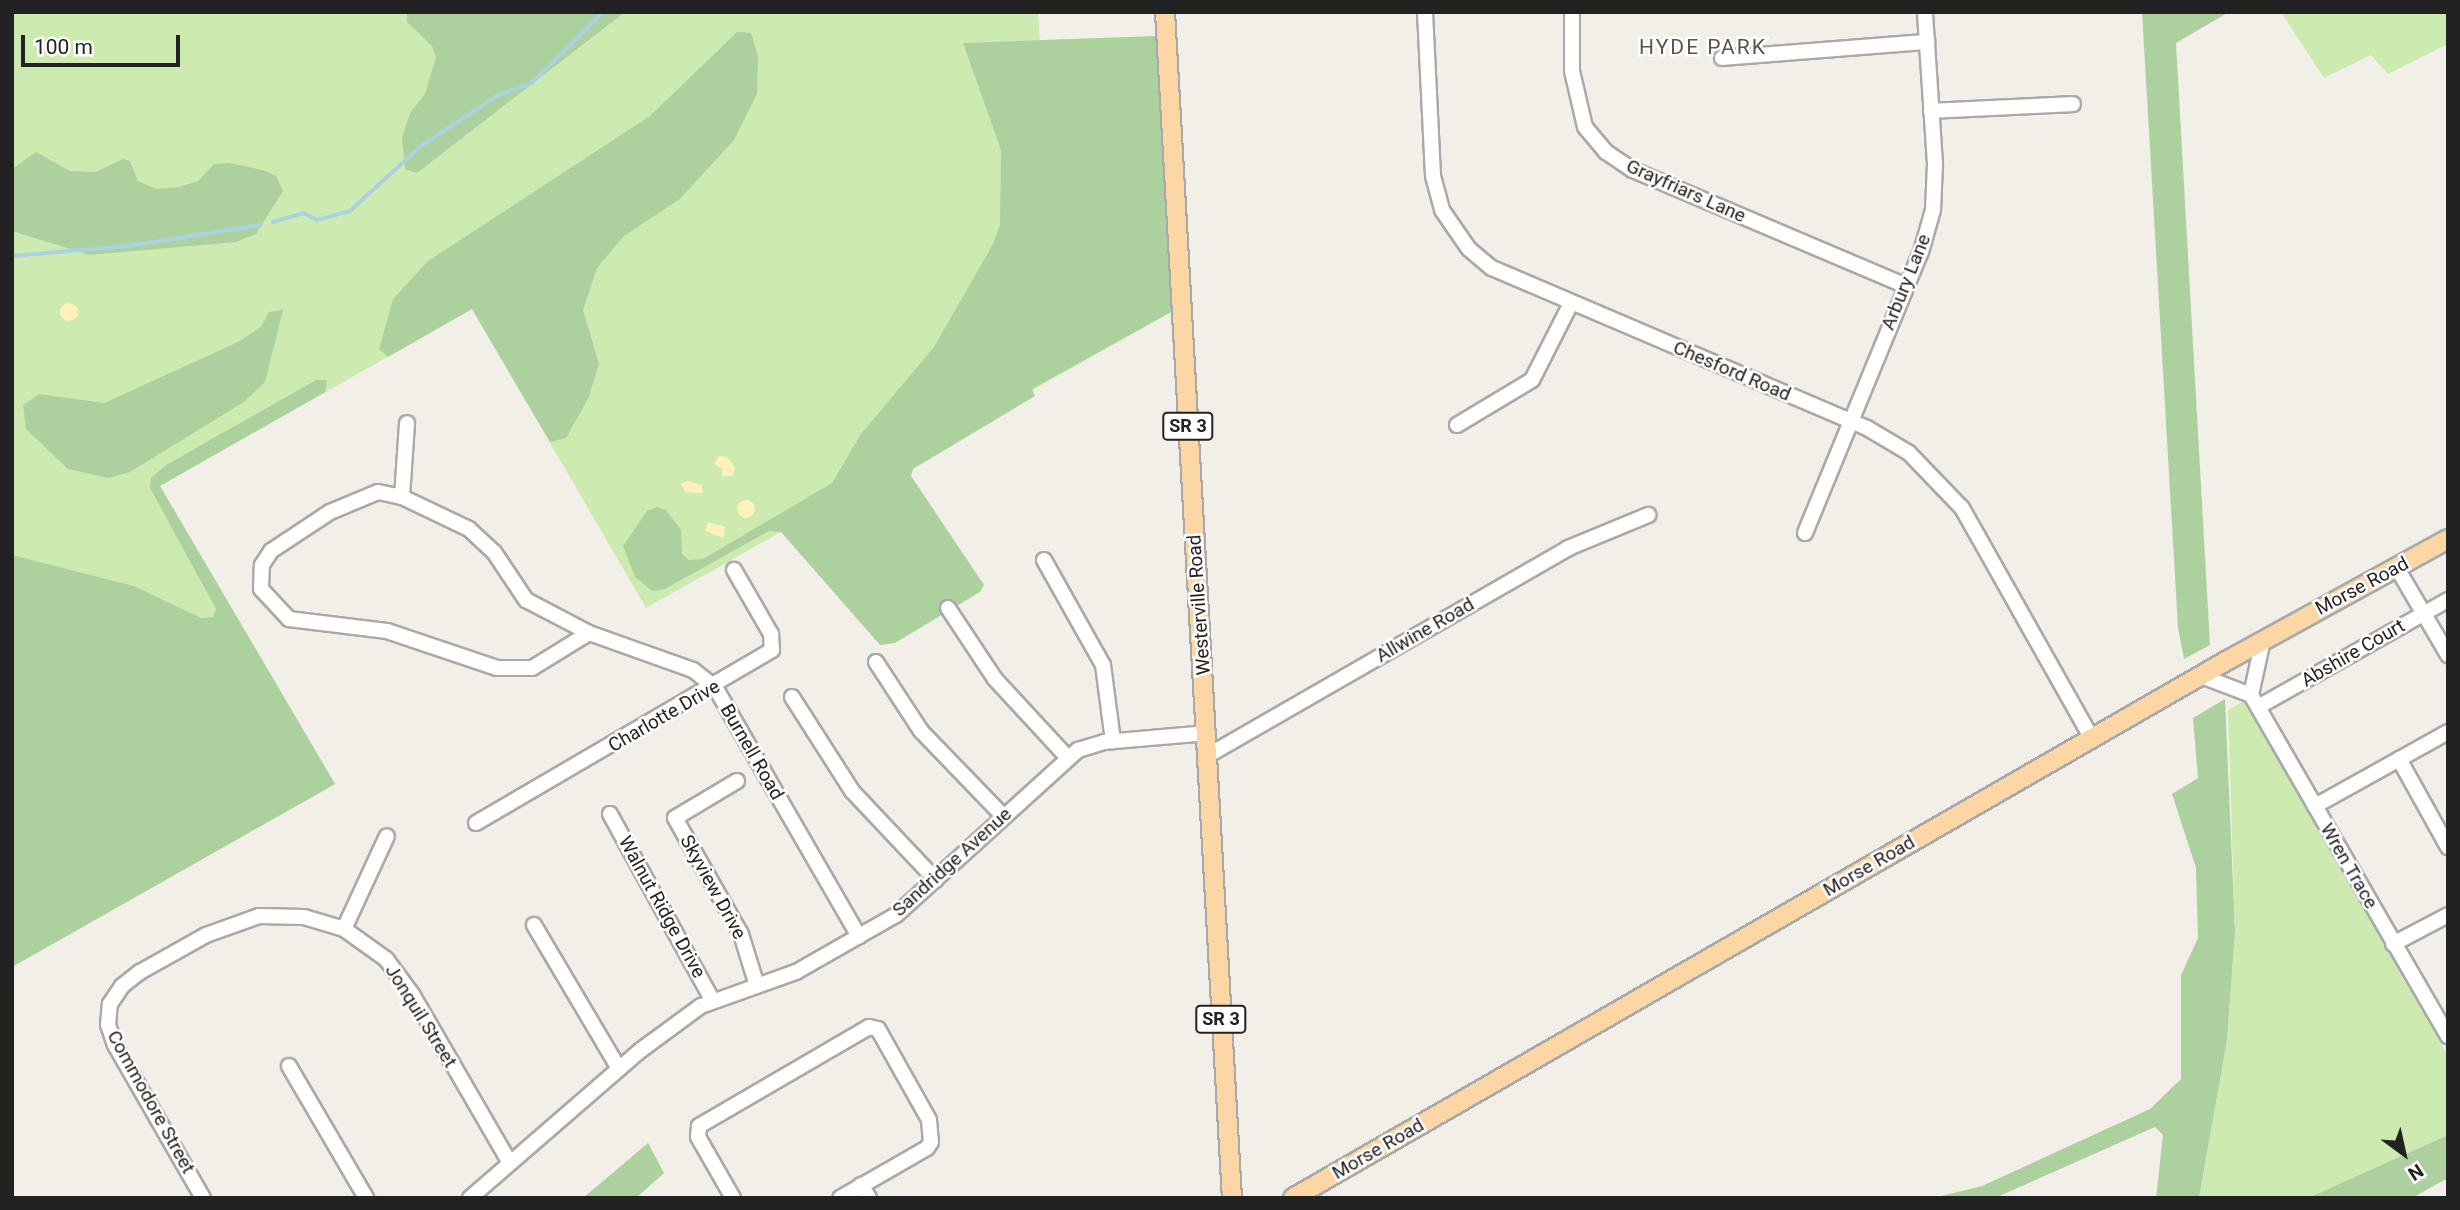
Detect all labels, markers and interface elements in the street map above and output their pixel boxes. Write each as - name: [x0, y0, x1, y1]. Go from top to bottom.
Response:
- scale bar: [24, 21, 184, 65]
- district label: HYDE PARK: [1640, 34, 1766, 60]
- text: 100 m: [34, 35, 93, 59]
- street label: Grayfriars Lane: [1623, 154, 1749, 228]
- street label: Arbury Lane: [1876, 231, 1936, 333]
- street label: Chesford Road: [1670, 336, 1794, 406]
- road number: SR 3: [1162, 412, 1214, 440]
- street label: Westerville Road: [1183, 534, 1215, 676]
- street label: Morse Road: [2312, 552, 2412, 620]
- street label: Allwine Road: [1372, 593, 1478, 667]
- street label: Abshire Court: [2297, 614, 2409, 692]
- street label: Charlotte Drive: [604, 675, 724, 757]
- street label: Burnell Road: [715, 700, 789, 804]
- street label: Sandridge Avenue: [888, 803, 1016, 921]
- street label: Wren Trace: [2315, 819, 2383, 913]
- street label: Skyview Drive: [675, 831, 751, 943]
- street label: Morse Road: [1819, 831, 1919, 901]
- street label: Walnut Ridge Drive: [614, 832, 710, 982]
- street label: Jonquil Street: [380, 960, 462, 1072]
- road number: SR 3: [1195, 1004, 1247, 1034]
- street label: Commodore Street: [102, 1026, 200, 1178]
- street label: Morse Road: [1328, 1114, 1428, 1184]
- north arrow: [2369, 1119, 2439, 1189]
- text: N: [2404, 1159, 2428, 1185]

